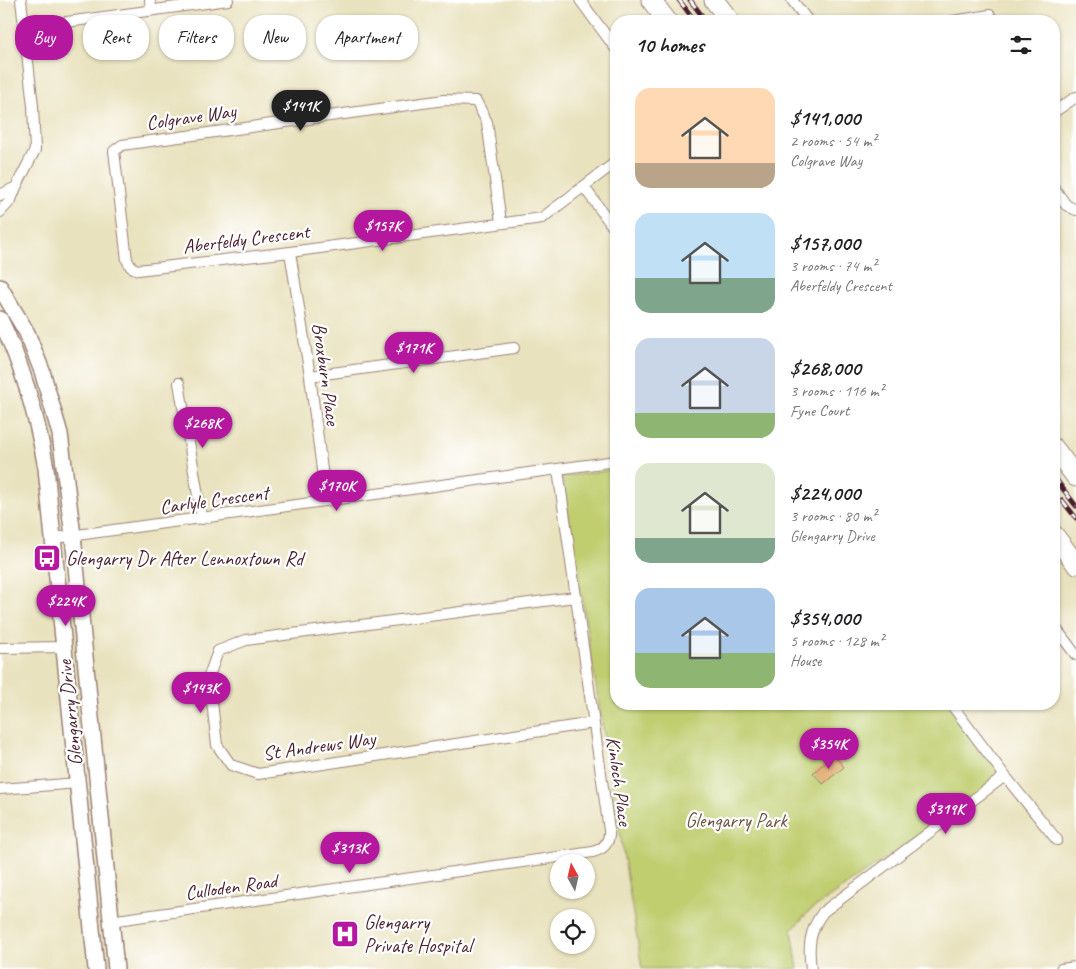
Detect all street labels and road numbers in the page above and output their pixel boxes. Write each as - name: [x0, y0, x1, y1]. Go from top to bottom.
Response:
- street label: Colgrave Way: [145, 98, 239, 136]
- street label: Aberfeldy Crescent: [181, 219, 313, 259]
- street label: Broxburn Place: [306, 321, 346, 428]
- street label: Carlyle Crescent: [158, 480, 273, 520]
- street label: Glengarry Drive: [52, 658, 88, 767]
- street label: St Andrews Way: [261, 725, 379, 766]
- street label: Kinloch Place: [600, 735, 638, 829]
- street label: Culloden Road: [184, 868, 282, 906]

